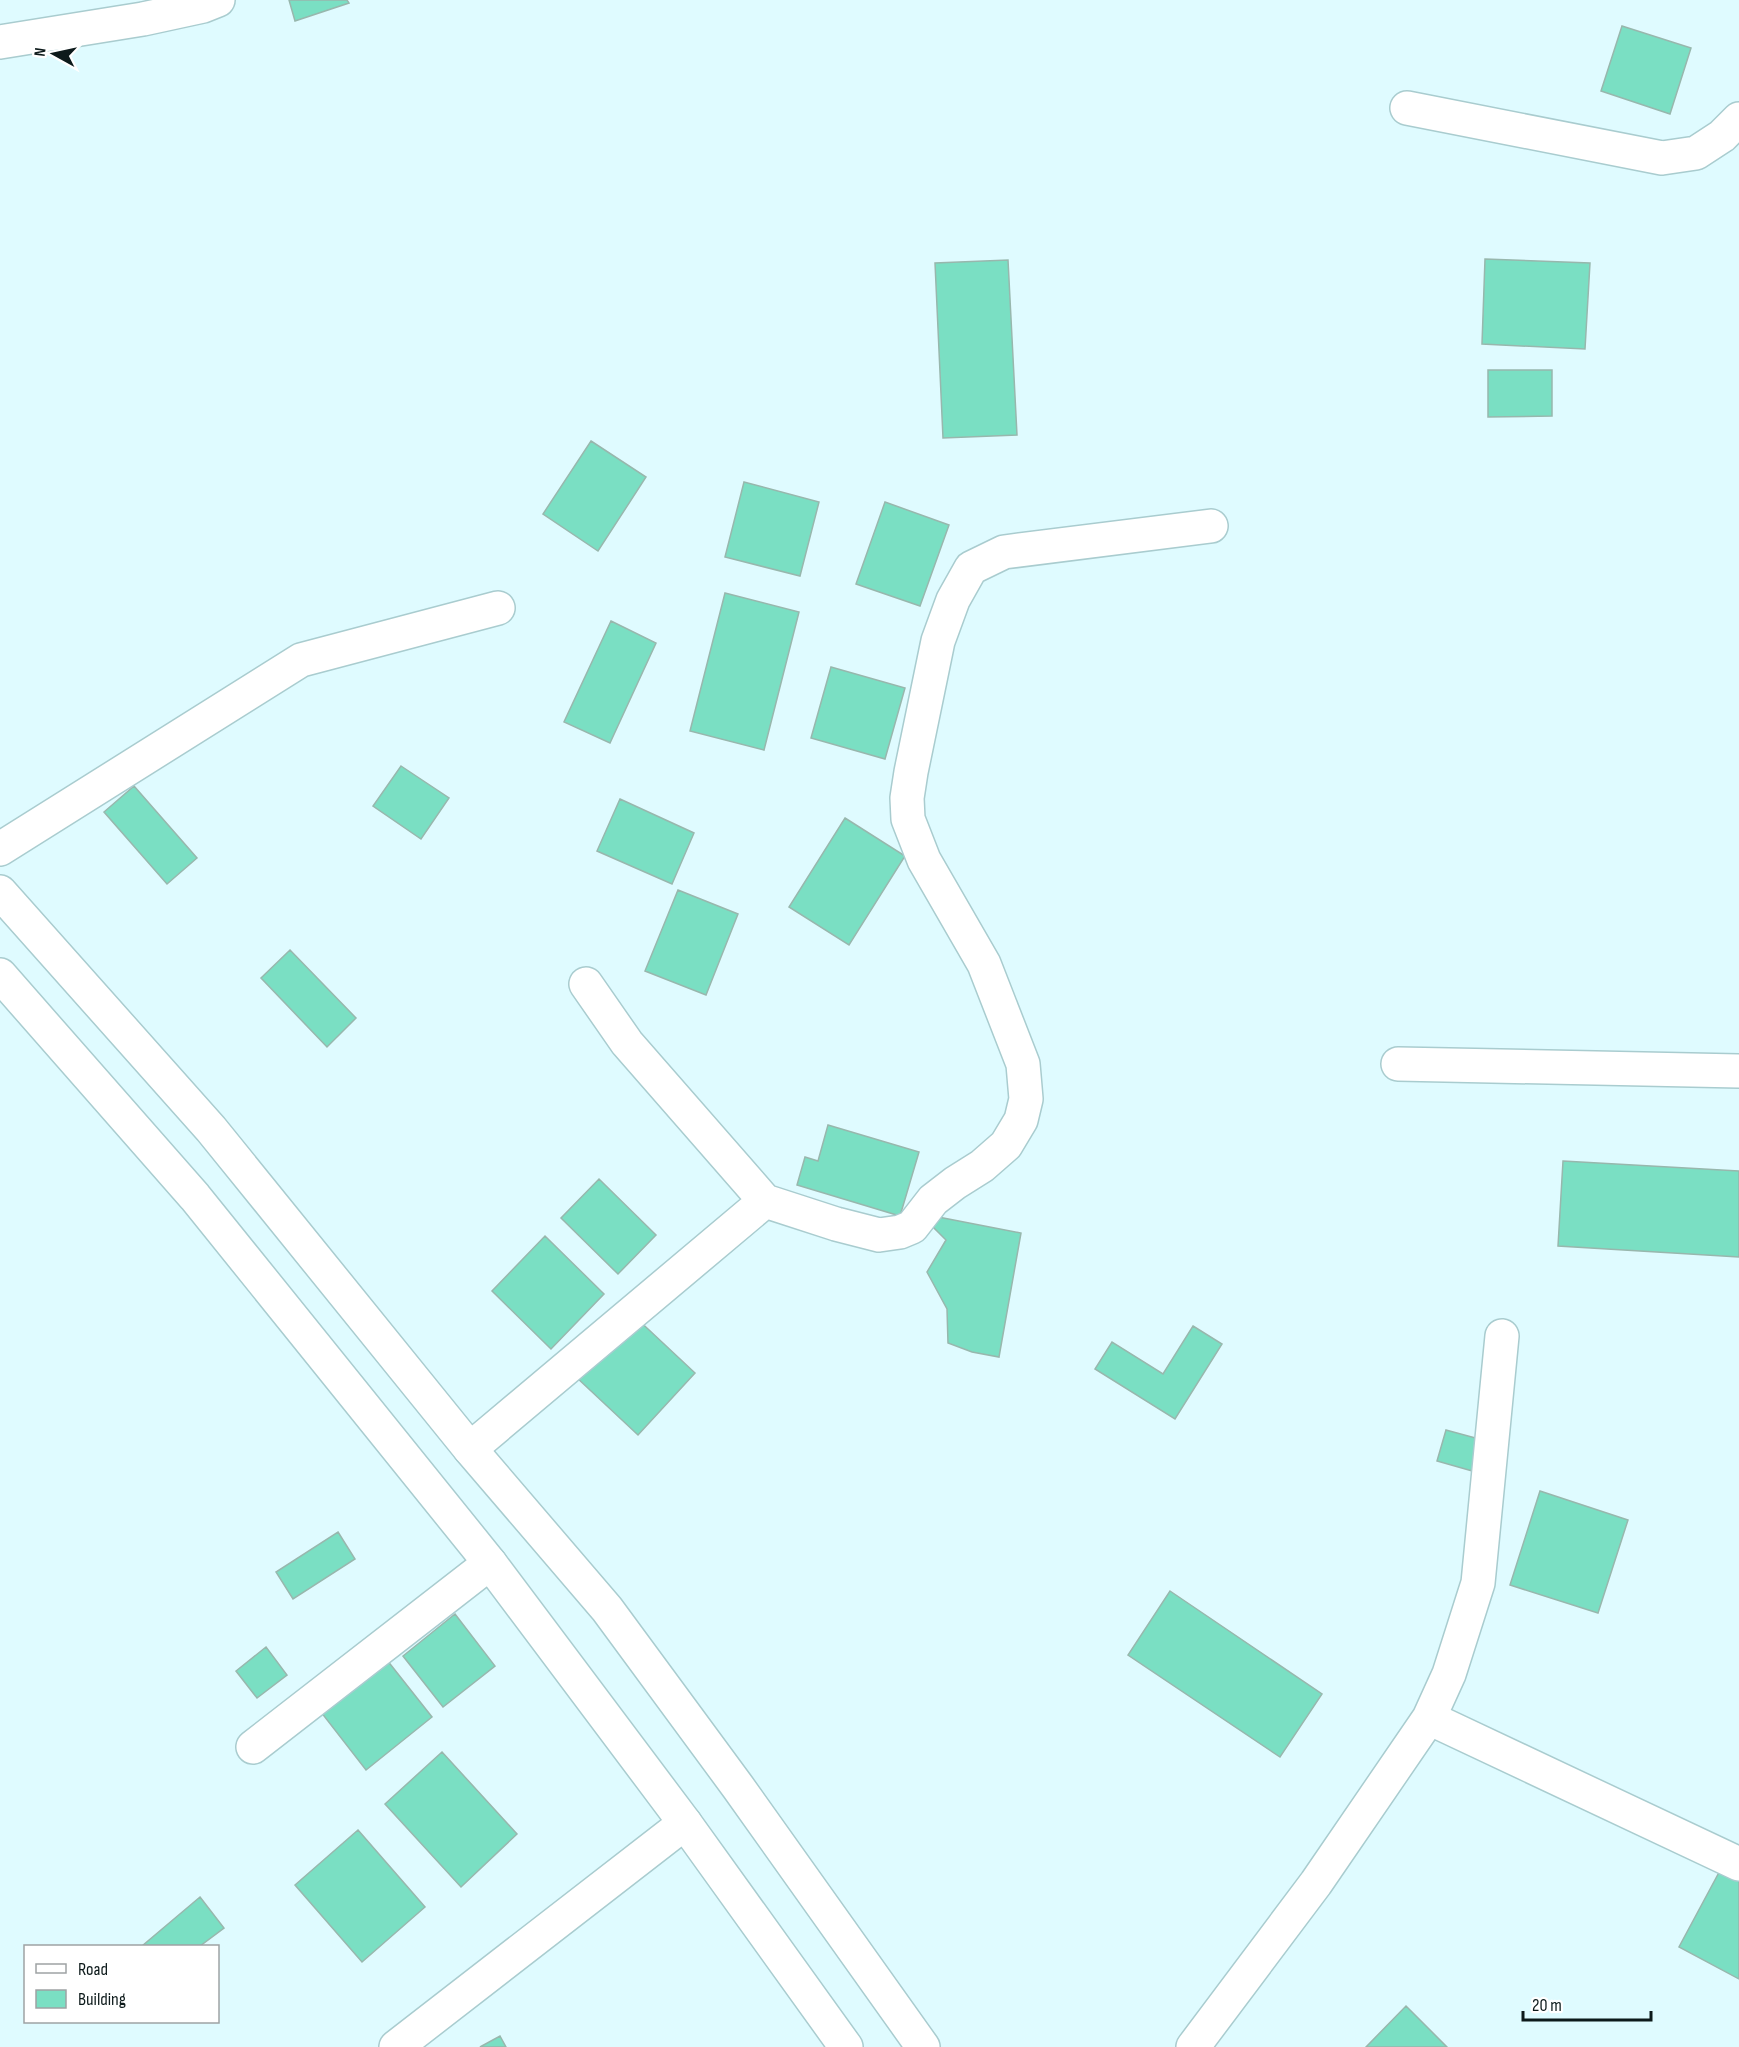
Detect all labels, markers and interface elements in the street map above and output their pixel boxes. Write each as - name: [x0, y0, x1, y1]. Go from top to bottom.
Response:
- north arrow: [24, 24, 84, 84]
- text: N: [31, 47, 51, 58]
- legend: [24, 1945, 219, 2023]
- text: Road: [78, 1959, 108, 1980]
- scale bar: [1523, 1984, 1650, 2022]
- text: Building: [78, 1989, 126, 2010]
- text: 20 m: [1532, 1995, 1562, 2016]

